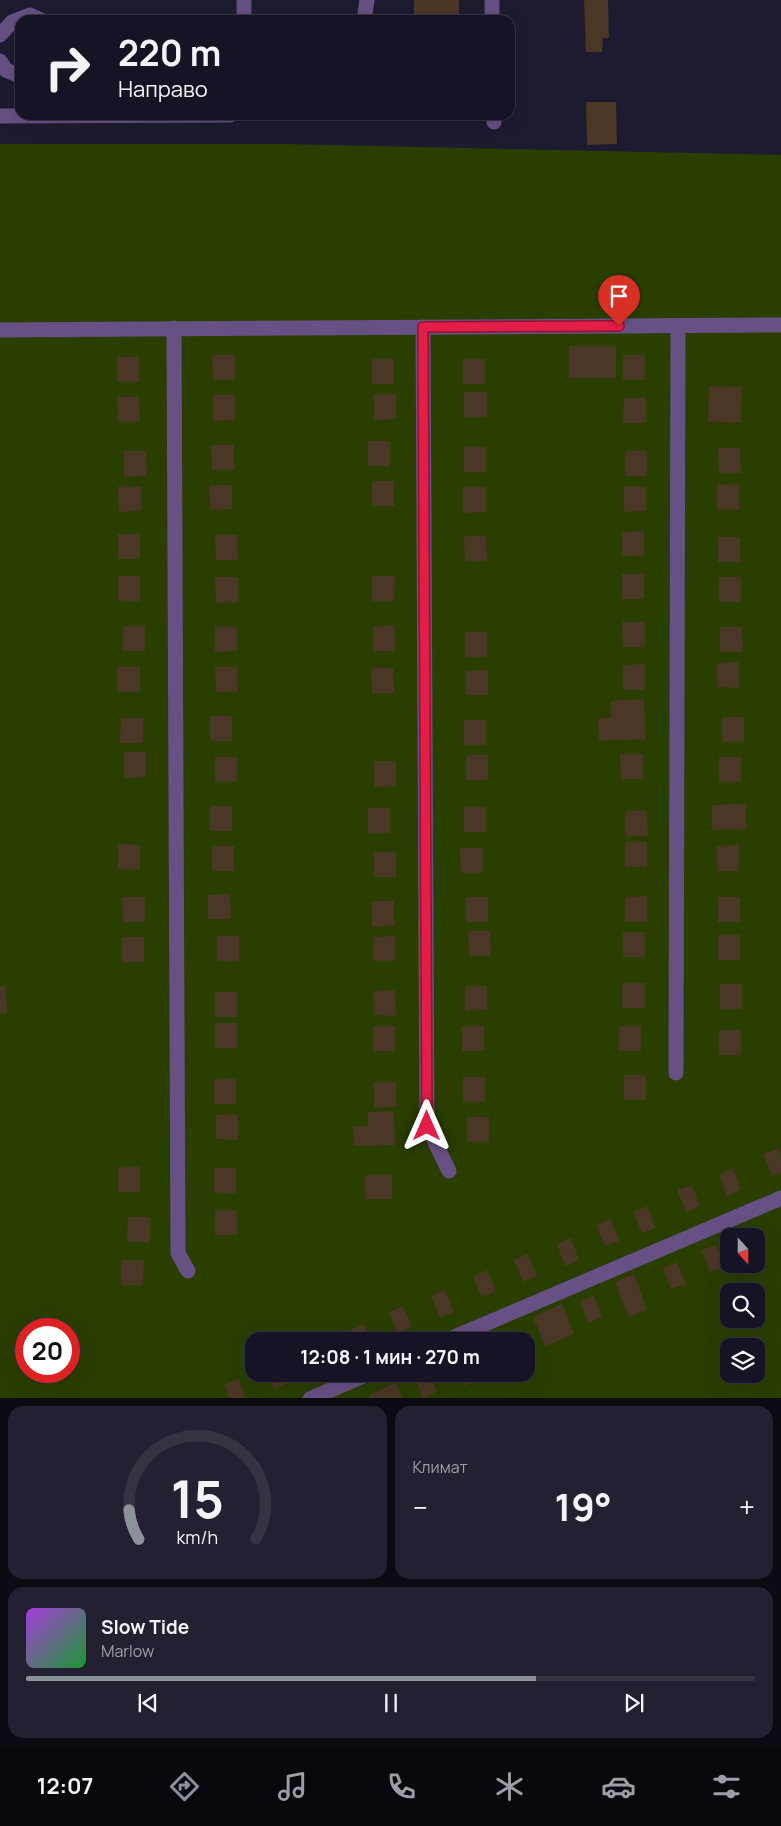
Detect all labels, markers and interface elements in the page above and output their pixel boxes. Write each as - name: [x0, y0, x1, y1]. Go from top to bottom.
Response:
- text: 220 m: [118, 29, 221, 77]
- icon: right: [35, 35, 100, 100]
- text: Направо: [118, 74, 208, 104]
- pin: [598, 275, 640, 326]
- icon: arrive: [605, 282, 633, 310]
- position arrow: [400, 1099, 452, 1151]
- north arrow: [720, 1228, 765, 1272]
- map controls: [720, 1228, 765, 1383]
- button: search: [720, 1283, 765, 1328]
- speed limit sign: 20: [15, 1318, 80, 1383]
- button: layers: [720, 1338, 765, 1383]
- text: 12:08 · 1 мин · 270 m: [300, 1344, 480, 1370]
- text: Климат: [413, 1456, 468, 1478]
- text: 15: [171, 1463, 224, 1534]
- text: 19°: [555, 1480, 612, 1532]
- text: −: [413, 1488, 428, 1526]
- text: +: [739, 1488, 755, 1526]
- text: km/h: [176, 1525, 218, 1549]
- text: Slow Tide: [101, 1614, 189, 1640]
- text: Marlow: [101, 1640, 154, 1662]
- icon: previous: [134, 1689, 162, 1717]
- icon: pause: [377, 1689, 405, 1717]
- icon: next: [620, 1689, 648, 1717]
- icon: directions: [167, 1769, 202, 1804]
- icon: music: [275, 1769, 310, 1804]
- icon: phone: [384, 1769, 419, 1804]
- icon: climate: [492, 1769, 527, 1804]
- icon: car: [601, 1769, 636, 1804]
- icon: filters: [709, 1769, 744, 1804]
- text: 12:07: [37, 1771, 93, 1801]

